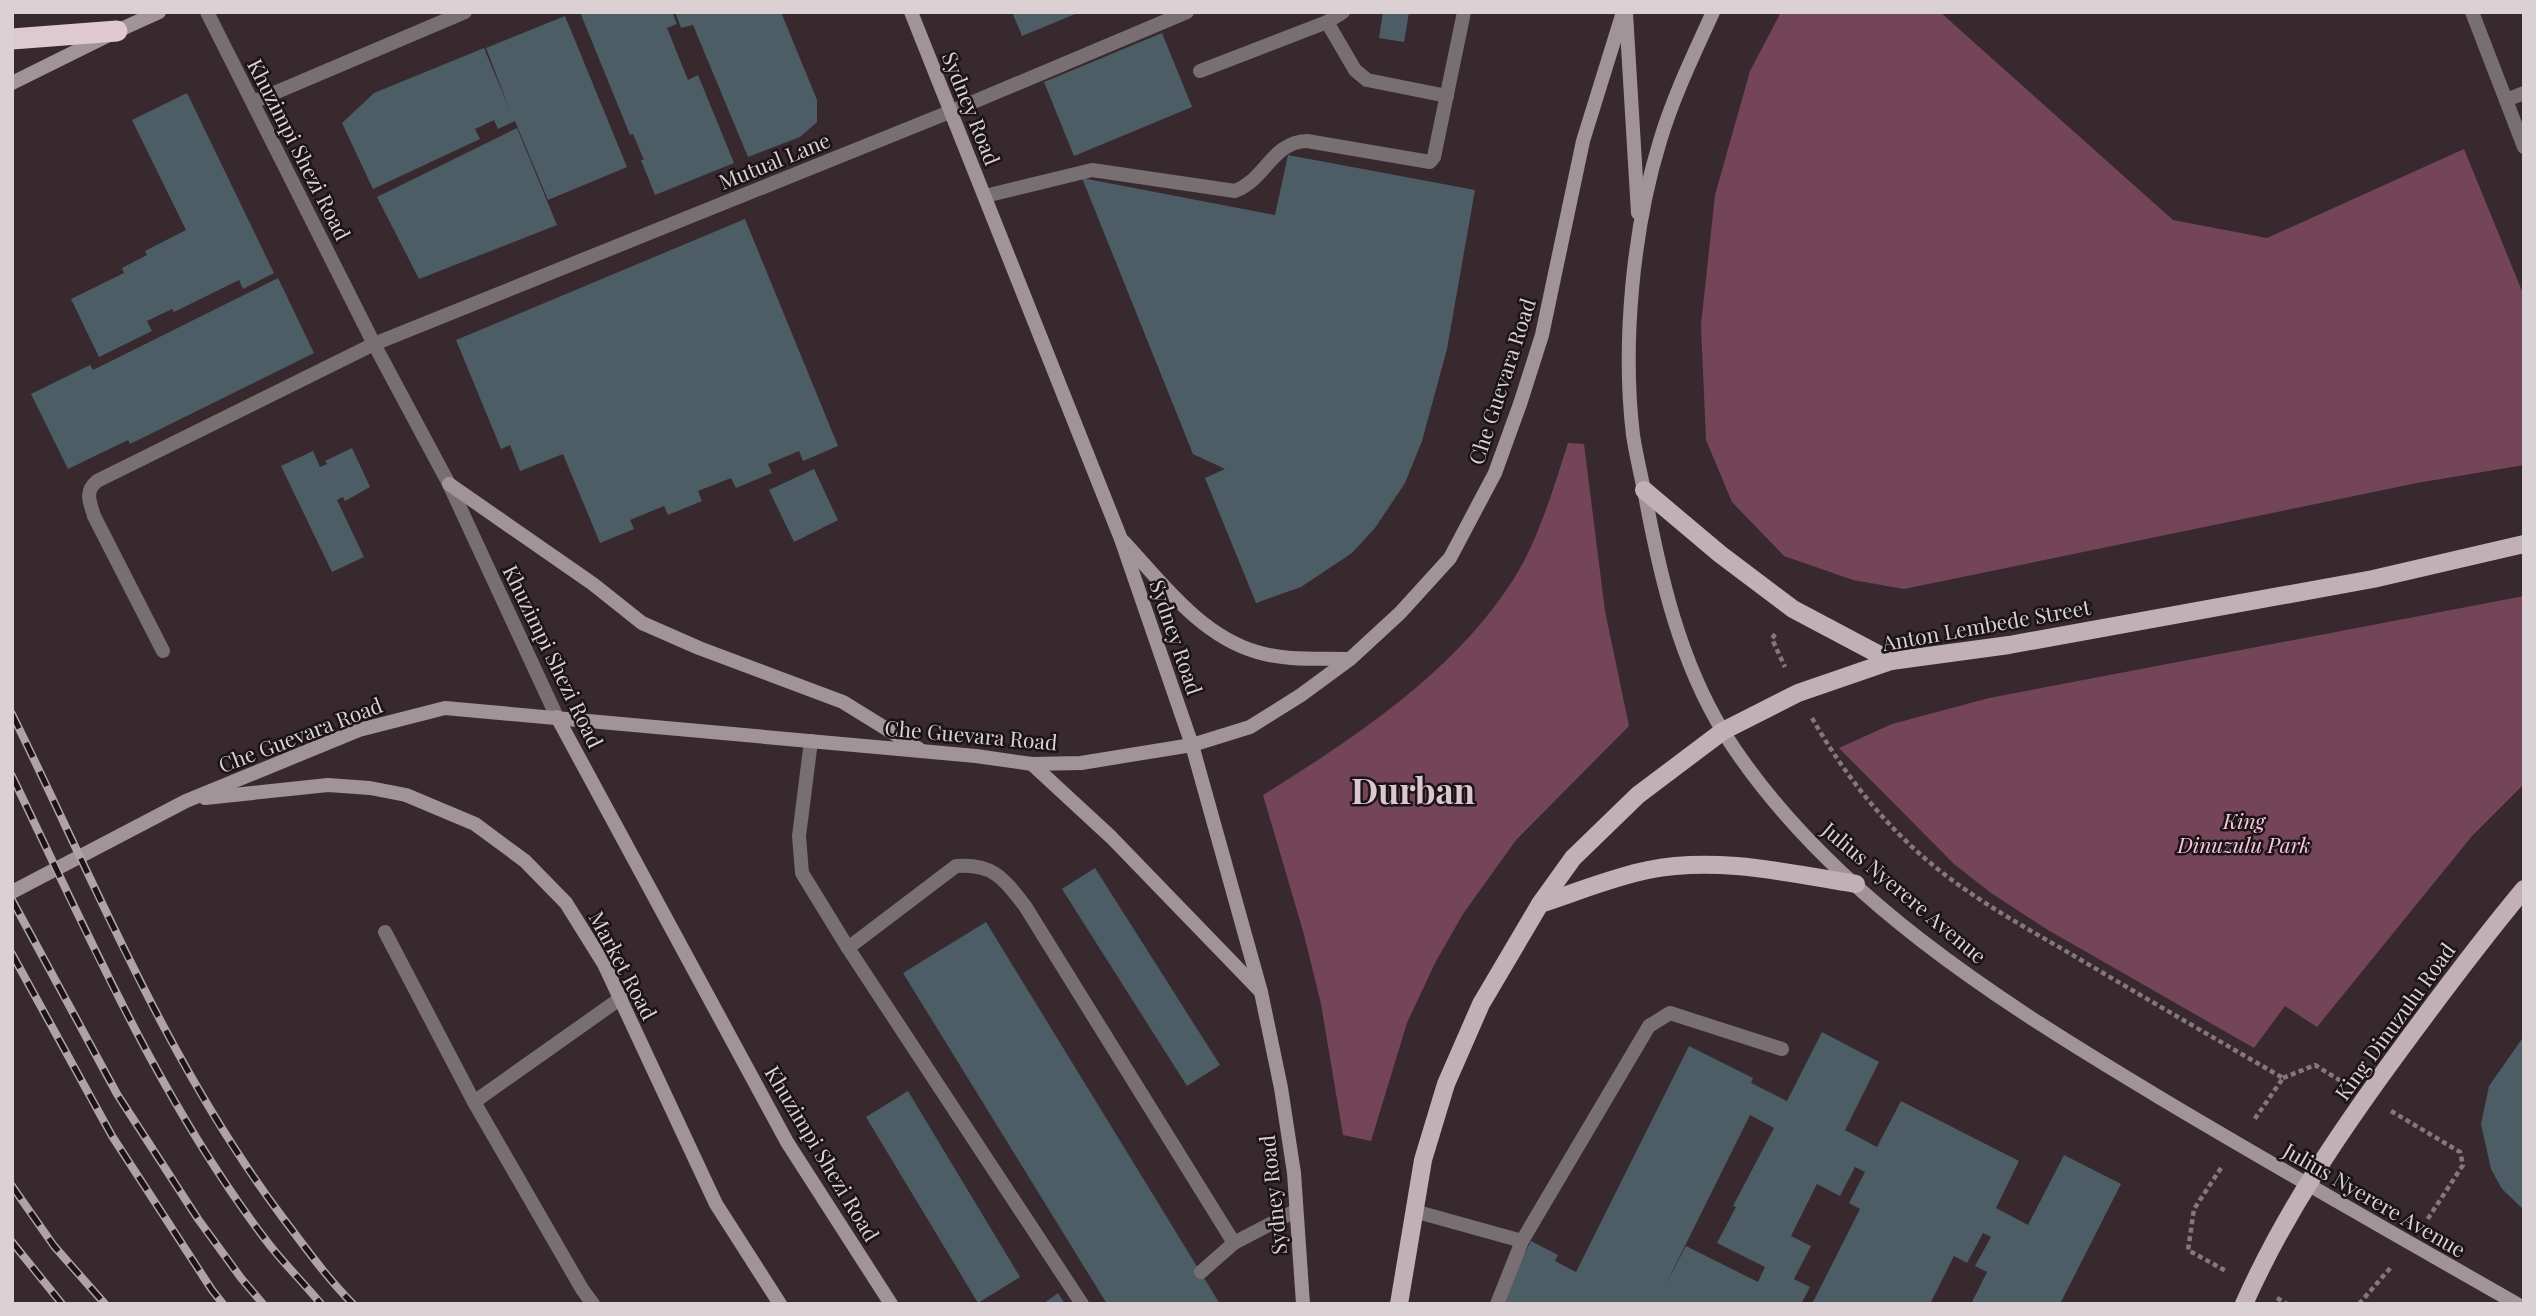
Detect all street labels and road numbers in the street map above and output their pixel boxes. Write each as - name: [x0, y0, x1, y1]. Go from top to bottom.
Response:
- street label: Sydney Road: [937, 47, 1007, 169]
- street label: Khuzimpi Shezi Road: [242, 53, 358, 245]
- street label: Mutual Lane: [714, 125, 834, 195]
- street label: Che Guevara Road: [1461, 294, 1541, 468]
- street label: Khuzimpi Shezi Road: [498, 560, 610, 752]
- street label: Sydney Road: [1144, 576, 1210, 698]
- street label: Anton Lembede Street: [1879, 592, 2093, 656]
- street label: Che Guevara Road: [214, 690, 386, 778]
- street label: Che Guevara Road: [883, 713, 1059, 755]
- street label: Julius Nyerere Avenue: [1816, 814, 1993, 969]
- street label: Market Road: [584, 906, 664, 1024]
- street label: King Dinuzulu Road: [2327, 937, 2461, 1105]
- street label: Khuzimpi Shezi Road: [759, 1060, 887, 1246]
- street label: Sydney Road: [1252, 1134, 1292, 1256]
- street label: Julius Nyerere Avenue: [2278, 1135, 2471, 1263]

